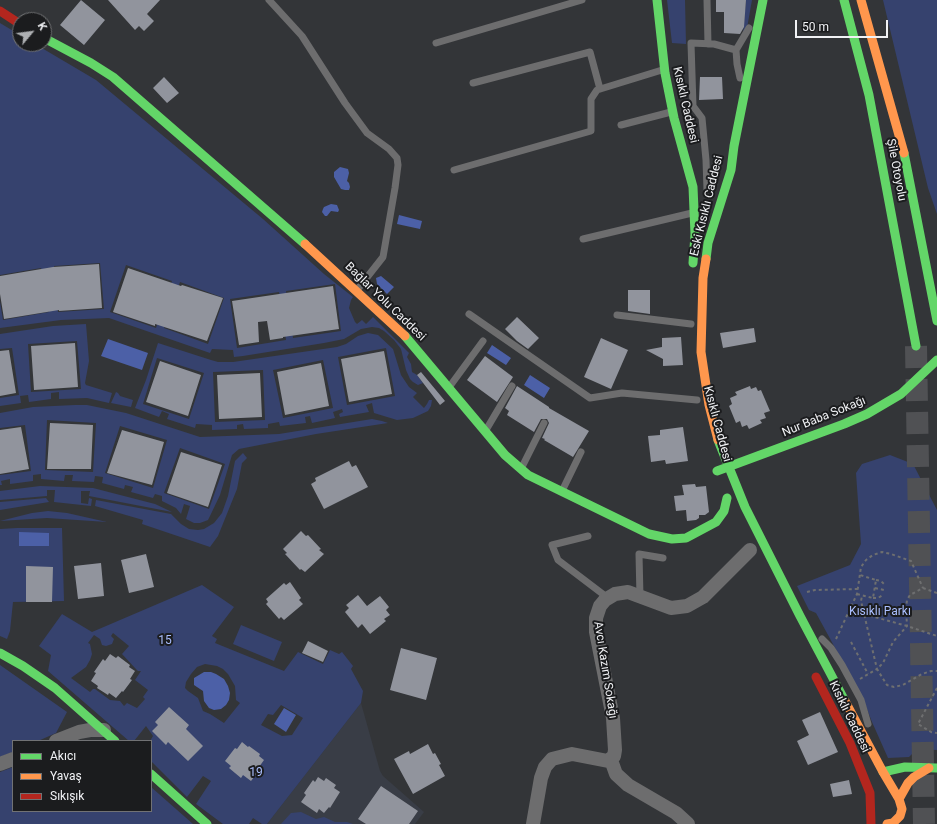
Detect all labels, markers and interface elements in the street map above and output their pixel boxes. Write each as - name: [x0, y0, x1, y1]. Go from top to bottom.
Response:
- north arrow: [12, 12, 52, 52]
- scale bar: [797, 12, 890, 38]
- text: K: [35, 20, 49, 33]
- text: 50 m: [802, 20, 829, 34]
- street label: Kısıklı Caddesi: [669, 65, 701, 145]
- street label: Şile Otoyolu: [883, 138, 909, 202]
- street label: Eski Kısıklı Caddesi: [688, 154, 726, 258]
- street label: Bağlar Yolu Caddesi: [342, 260, 428, 344]
- street label: Kısıklı Caddesi: [700, 384, 734, 464]
- street label: Nur Baba Sokağı: [780, 394, 868, 440]
- park label: Kısıklı Parkı: [849, 605, 911, 619]
- street label: Avcı Kazım Sokağı: [590, 620, 620, 720]
- park label: 15: [158, 634, 172, 648]
- street label: Kısıklı Caddesi: [825, 679, 873, 755]
- legend: [12, 740, 152, 812]
- text: Akıcı: [50, 749, 76, 763]
- park label: 19: [249, 766, 263, 780]
- text: Yavaş: [50, 769, 82, 783]
- text: Sıkışık: [50, 789, 84, 803]

